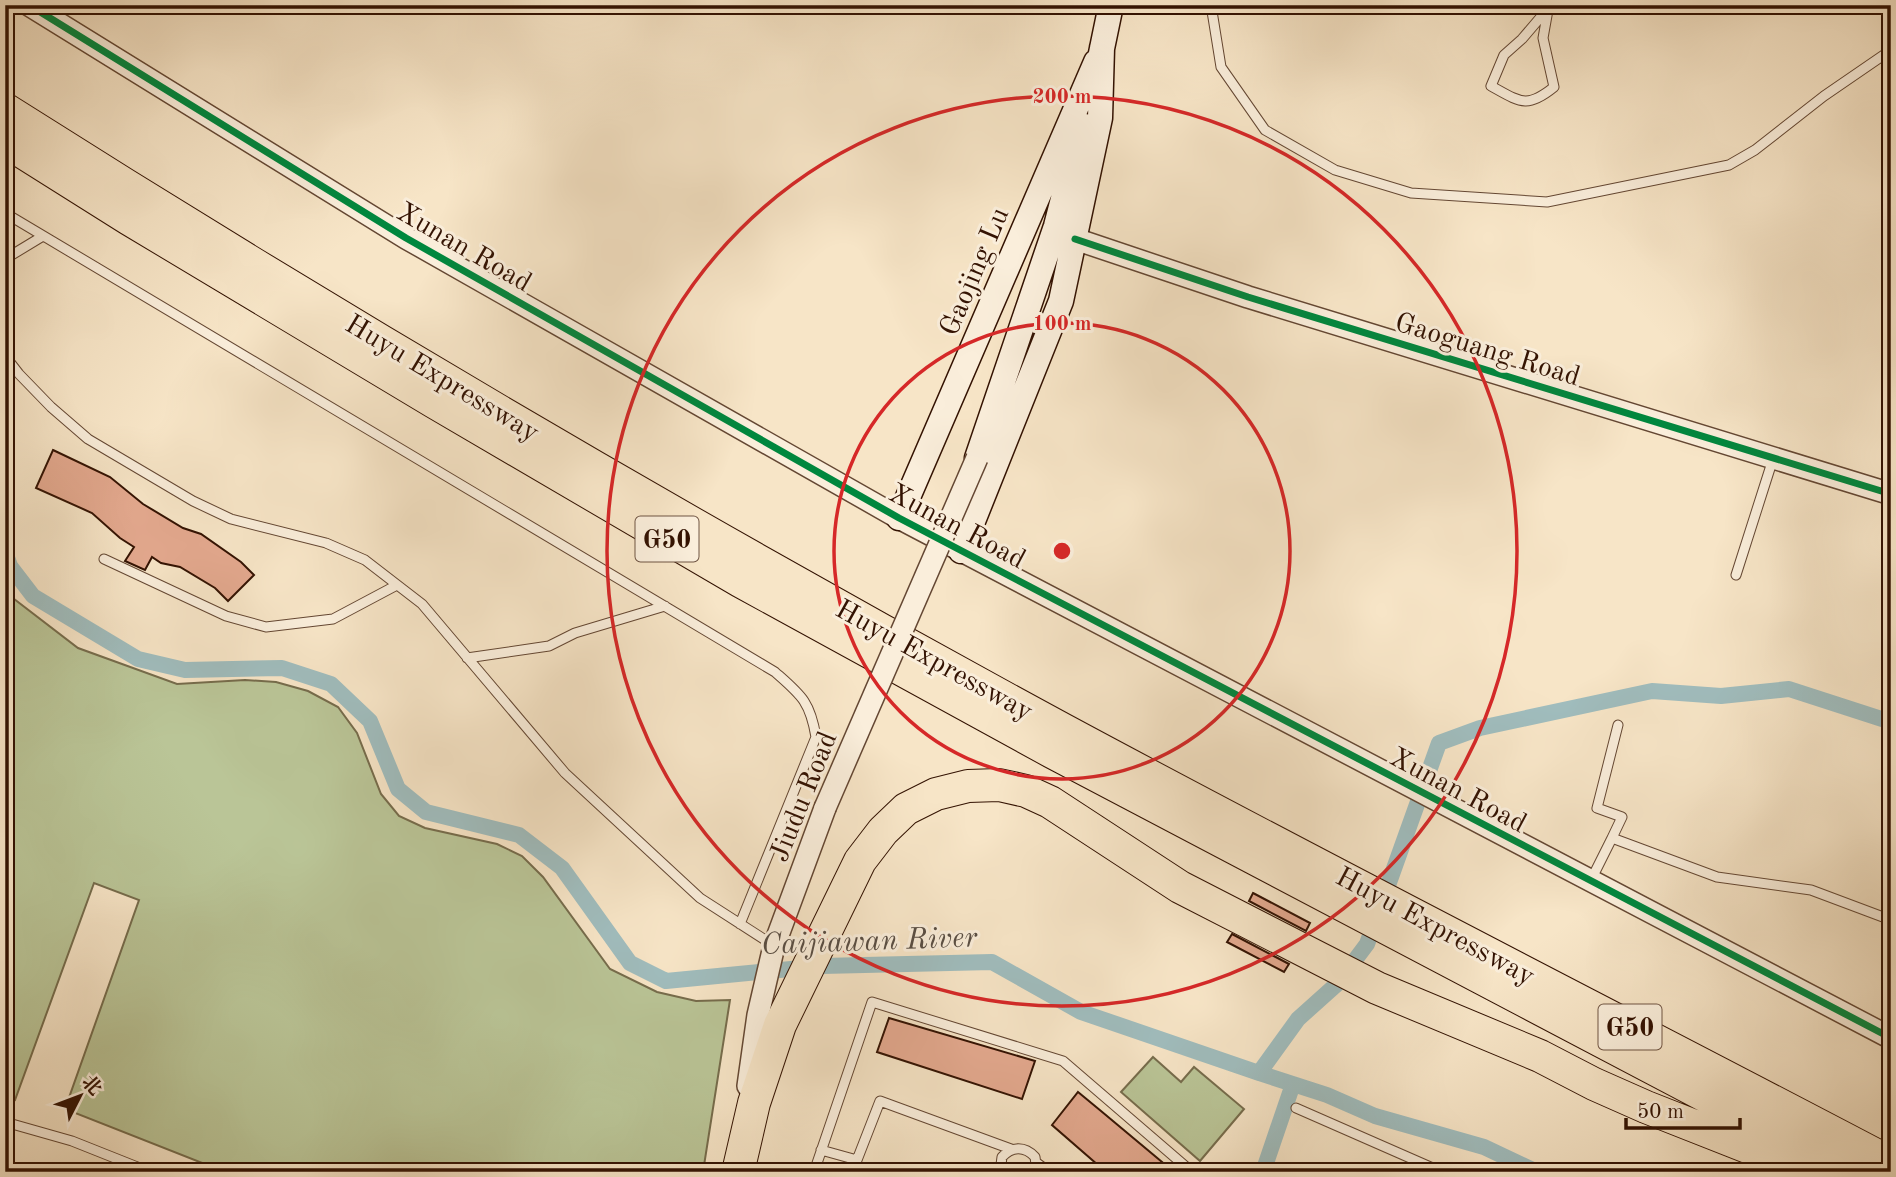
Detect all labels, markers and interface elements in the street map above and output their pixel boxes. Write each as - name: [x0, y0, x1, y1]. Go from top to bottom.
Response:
- text: 200 m: [1032, 87, 1092, 108]
- street label: Xunan Road: [391, 199, 536, 298]
- street label: Gaojing Lu: [936, 204, 1015, 340]
- street label: Gaoguang Road: [1391, 309, 1583, 392]
- street label: Huyu Expressway: [340, 311, 543, 448]
- text: 100 m: [1032, 314, 1092, 335]
- street label: Xunan Road: [884, 480, 1029, 575]
- road number: G50: [636, 516, 698, 562]
- centre of rings: [1050, 539, 1074, 563]
- street label: Huyu Expressway: [830, 596, 1037, 727]
- street label: Jiudu Road: [766, 728, 844, 866]
- street label: Xunan Road: [1385, 744, 1530, 839]
- street label: Huyu Expressway: [1331, 863, 1539, 992]
- water label: Caijiawan River: [761, 923, 979, 961]
- road number: G50: [1598, 1004, 1662, 1050]
- north arrow: [46, 1062, 116, 1132]
- text: 北: [77, 1072, 106, 1100]
- scale bar: [1626, 1086, 1740, 1130]
- text: 50 m: [1637, 1102, 1684, 1123]

